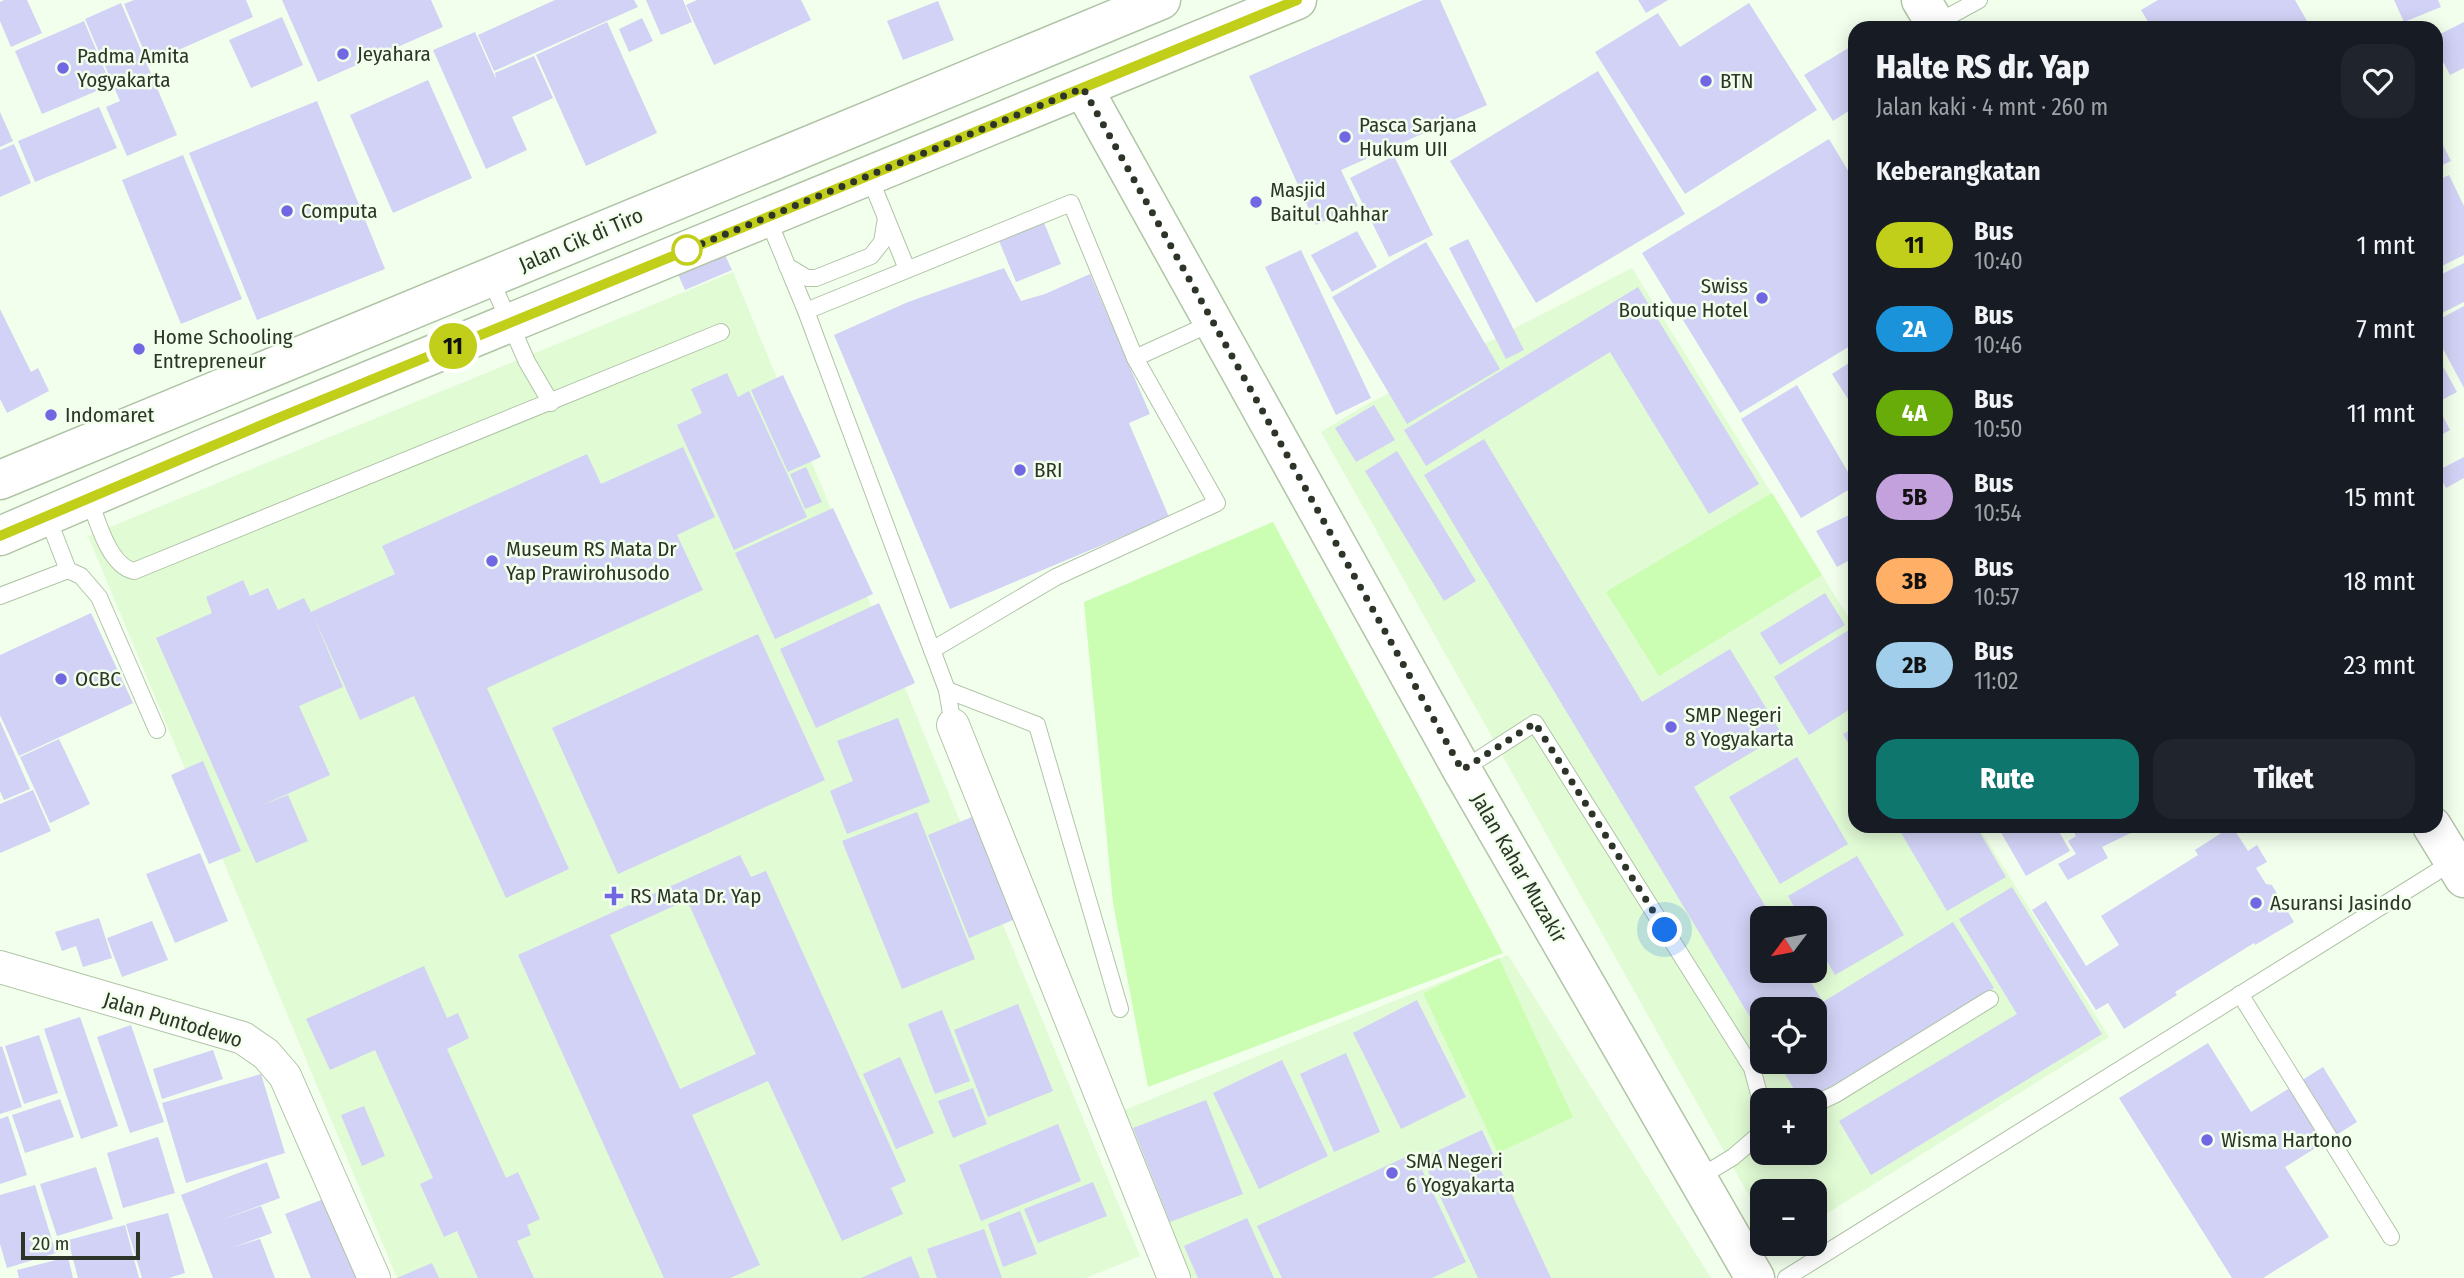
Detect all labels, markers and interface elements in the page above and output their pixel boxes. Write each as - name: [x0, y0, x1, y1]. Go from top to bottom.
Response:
- place label: Jeyahara: [357, 41, 431, 67]
- place label: Padma Amita Yogyakarta: [77, 43, 189, 93]
- button: heart: [2341, 44, 2415, 118]
- marker: Jeyahara: [335, 46, 351, 62]
- text: Halte RS dr. Yap: [1876, 47, 2090, 87]
- marker: Padma Amita Yogyakarta: [55, 60, 71, 76]
- place label: BTN: [1720, 68, 1754, 94]
- marker: BTN: [1698, 73, 1714, 89]
- text: Jalan kaki · 4 mnt · 260 m: [1876, 93, 2108, 121]
- place label: Pasca Sarjana Hukum UII: [1359, 112, 1477, 162]
- marker: Pasca Sarjana Hukum UII: [1337, 129, 1353, 145]
- text: Keberangkatan: [1876, 156, 2041, 187]
- place label: Masjid Baitul Qahhar: [1270, 177, 1389, 227]
- marker: Masjid Baitul Qahhar: [1248, 194, 1264, 210]
- place label: Computa: [301, 198, 378, 224]
- street label: Jalan Cik di Tiro: [515, 202, 647, 278]
- marker: Computa: [279, 203, 295, 219]
- text: Bus: [1974, 216, 2013, 247]
- text: 1 mnt: [2357, 230, 2415, 261]
- text: 11: [1905, 231, 1924, 259]
- unlabelled marker: [672, 235, 702, 265]
- text: 10:40: [1974, 247, 2023, 275]
- place label: Swiss Boutique Hotel: [1619, 273, 1748, 323]
- marker: Swiss Boutique Hotel: [1754, 290, 1770, 306]
- text: Bus: [1974, 300, 2013, 331]
- text: 7 mnt: [2356, 314, 2415, 345]
- text: 2A: [1902, 315, 1927, 343]
- line badge: 11: [421, 323, 484, 369]
- place label: Home Schooling Entrepreneur: [153, 324, 293, 374]
- text: 10:46: [1974, 331, 2022, 359]
- text: 11: [443, 332, 463, 360]
- marker: Home Schooling Entrepreneur: [131, 341, 147, 357]
- text: Bus: [1974, 384, 2013, 415]
- text: 11 mnt: [2347, 398, 2415, 429]
- text: 4A: [1902, 399, 1927, 427]
- place label: Indomaret: [65, 402, 154, 428]
- marker: Indomaret: [43, 407, 59, 423]
- text: 10:50: [1974, 415, 2022, 443]
- place label: BRI: [1034, 457, 1062, 483]
- marker: BRI: [1012, 462, 1028, 478]
- text: Bus: [1974, 468, 2013, 499]
- text: 15 mnt: [2345, 482, 2415, 513]
- text: 5B: [1902, 483, 1927, 511]
- text: 10:54: [1974, 499, 2022, 527]
- place label: Museum RS Mata Dr Yap Prawirohusodo: [506, 536, 677, 586]
- text: Bus: [1974, 552, 2013, 583]
- marker: Museum RS Mata Dr Yap Prawirohusodo: [484, 553, 500, 569]
- text: 18 mnt: [2344, 566, 2415, 597]
- text: 3B: [1902, 567, 1927, 595]
- text: 10:57: [1974, 583, 2019, 611]
- text: Bus: [1974, 636, 2013, 667]
- text: 23 mnt: [2344, 650, 2415, 681]
- text: 2B: [1902, 651, 1927, 679]
- place label: OCBC: [75, 666, 121, 692]
- text: 11:02: [1974, 667, 2018, 695]
- marker: OCBC: [53, 671, 69, 687]
- place label: SMP Negeri 8 Yogyakarta: [1685, 702, 1794, 752]
- marker: SMP Negeri 8 Yogyakarta: [1663, 719, 1679, 735]
- button: Rute: [1876, 739, 2139, 819]
- button: Tiket: [2153, 739, 2415, 819]
- street label: Jalan Kahar Muzakir: [1465, 788, 1573, 948]
- place label: RS Mata Dr. Yap: [630, 883, 761, 909]
- marker: RS Mata Dr. Yap: [604, 886, 624, 906]
- place label: Asuransi Jasindo: [2270, 890, 2412, 916]
- marker: Asuransi Jasindo: [2248, 895, 2264, 911]
- north arrow: [1750, 906, 1827, 984]
- map controls: [1750, 906, 1827, 1256]
- your location: [1647, 912, 1682, 947]
- street label: Jalan Puntodewo: [100, 987, 246, 1053]
- button: locate: [1750, 997, 1827, 1074]
- button: +: [1750, 1088, 1827, 1165]
- place label: Wisma Hartono: [2221, 1127, 2352, 1153]
- marker: Wisma Hartono: [2199, 1132, 2215, 1148]
- place label: SMA Negeri 6 Yogyakarta: [1406, 1148, 1515, 1198]
- marker: SMA Negeri 6 Yogyakarta: [1384, 1165, 1400, 1181]
- button: −: [1750, 1179, 1827, 1256]
- scale bar: [21, 1229, 140, 1261]
- text: 20 m: [32, 1232, 69, 1255]

